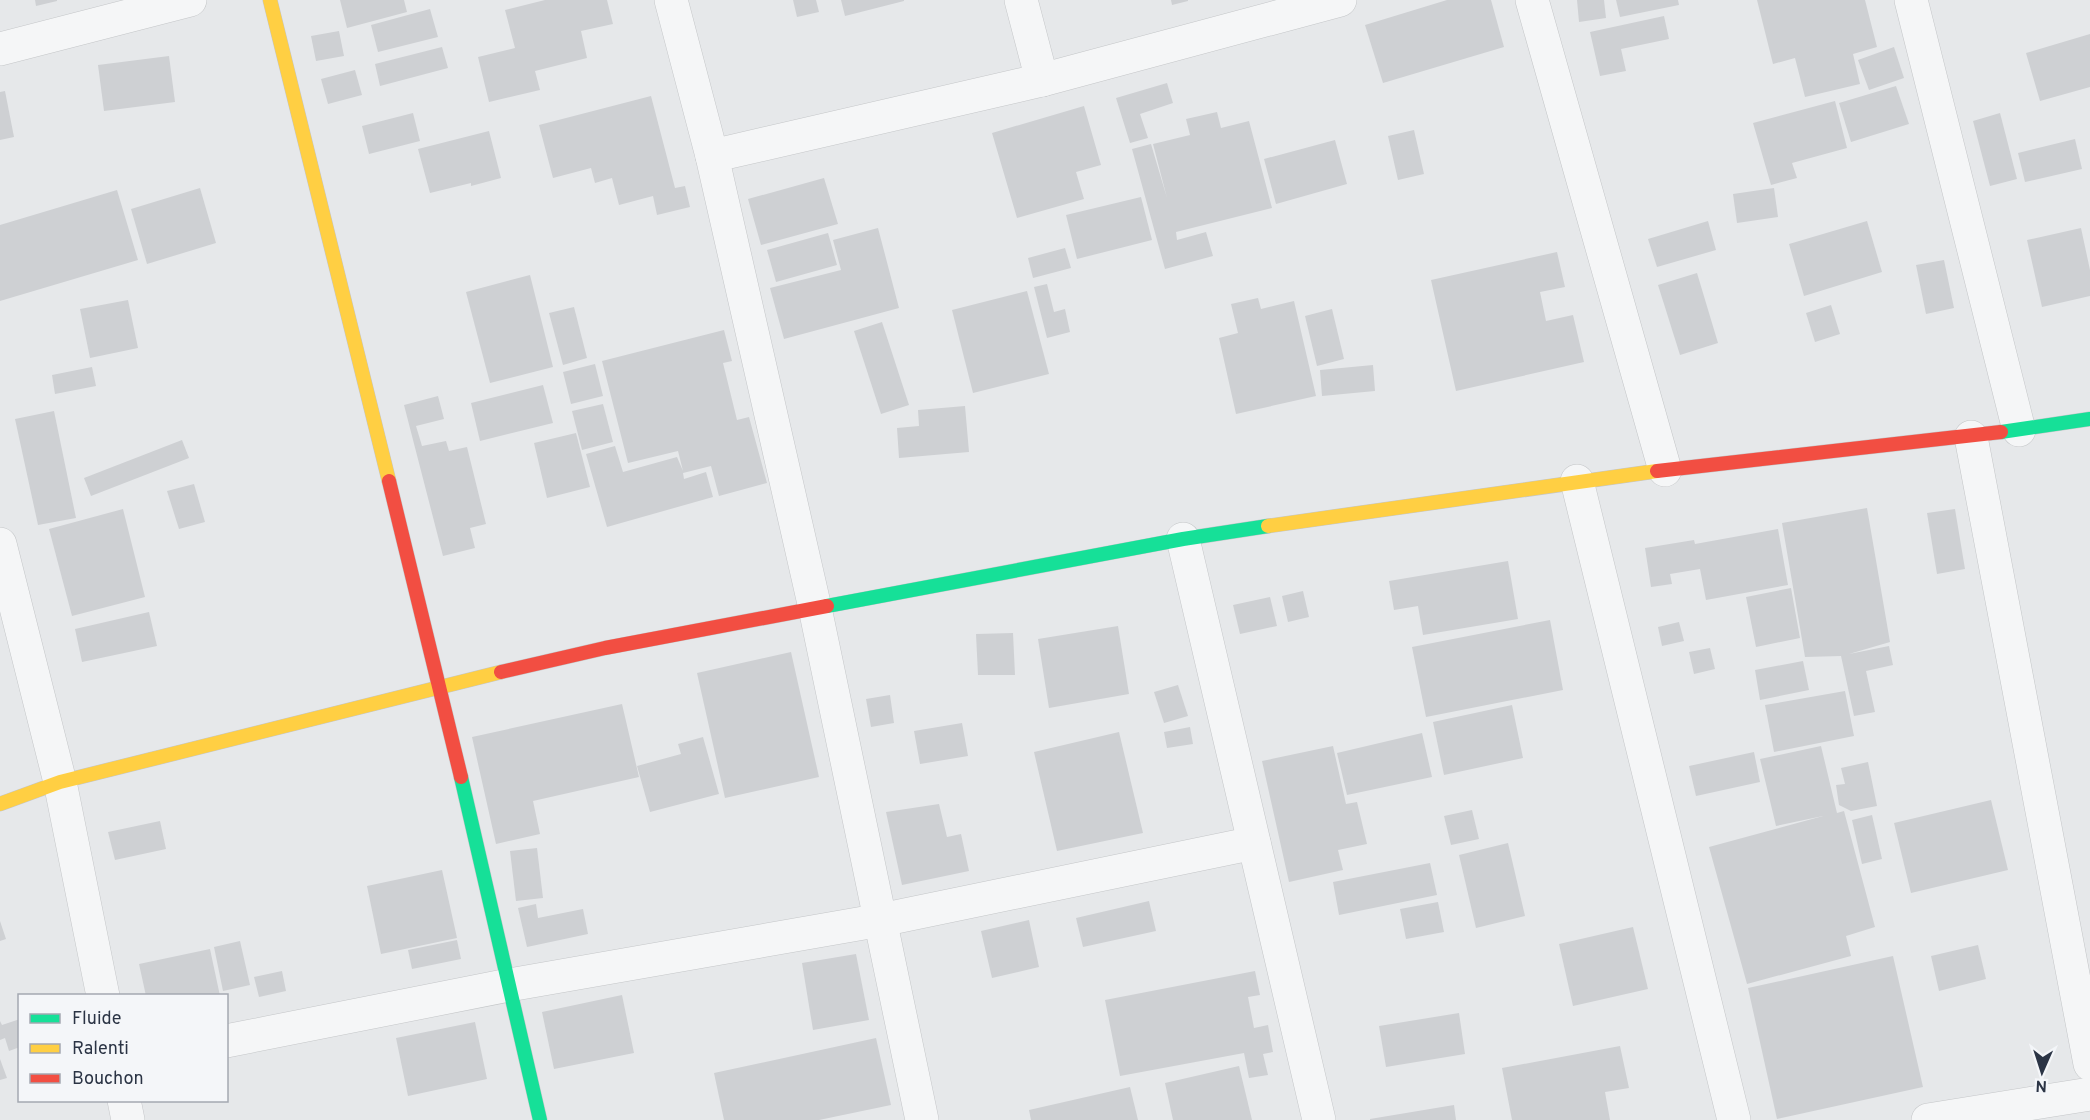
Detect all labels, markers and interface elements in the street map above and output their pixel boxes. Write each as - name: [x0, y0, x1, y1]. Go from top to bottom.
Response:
- legend: [18, 994, 228, 1102]
- text: Fluide: [72, 1008, 121, 1031]
- text: Ralenti: [72, 1038, 129, 1061]
- north arrow: [2012, 1042, 2072, 1102]
- text: Bouchon: [72, 1068, 144, 1091]
- text: N: [2035, 1075, 2048, 1095]

